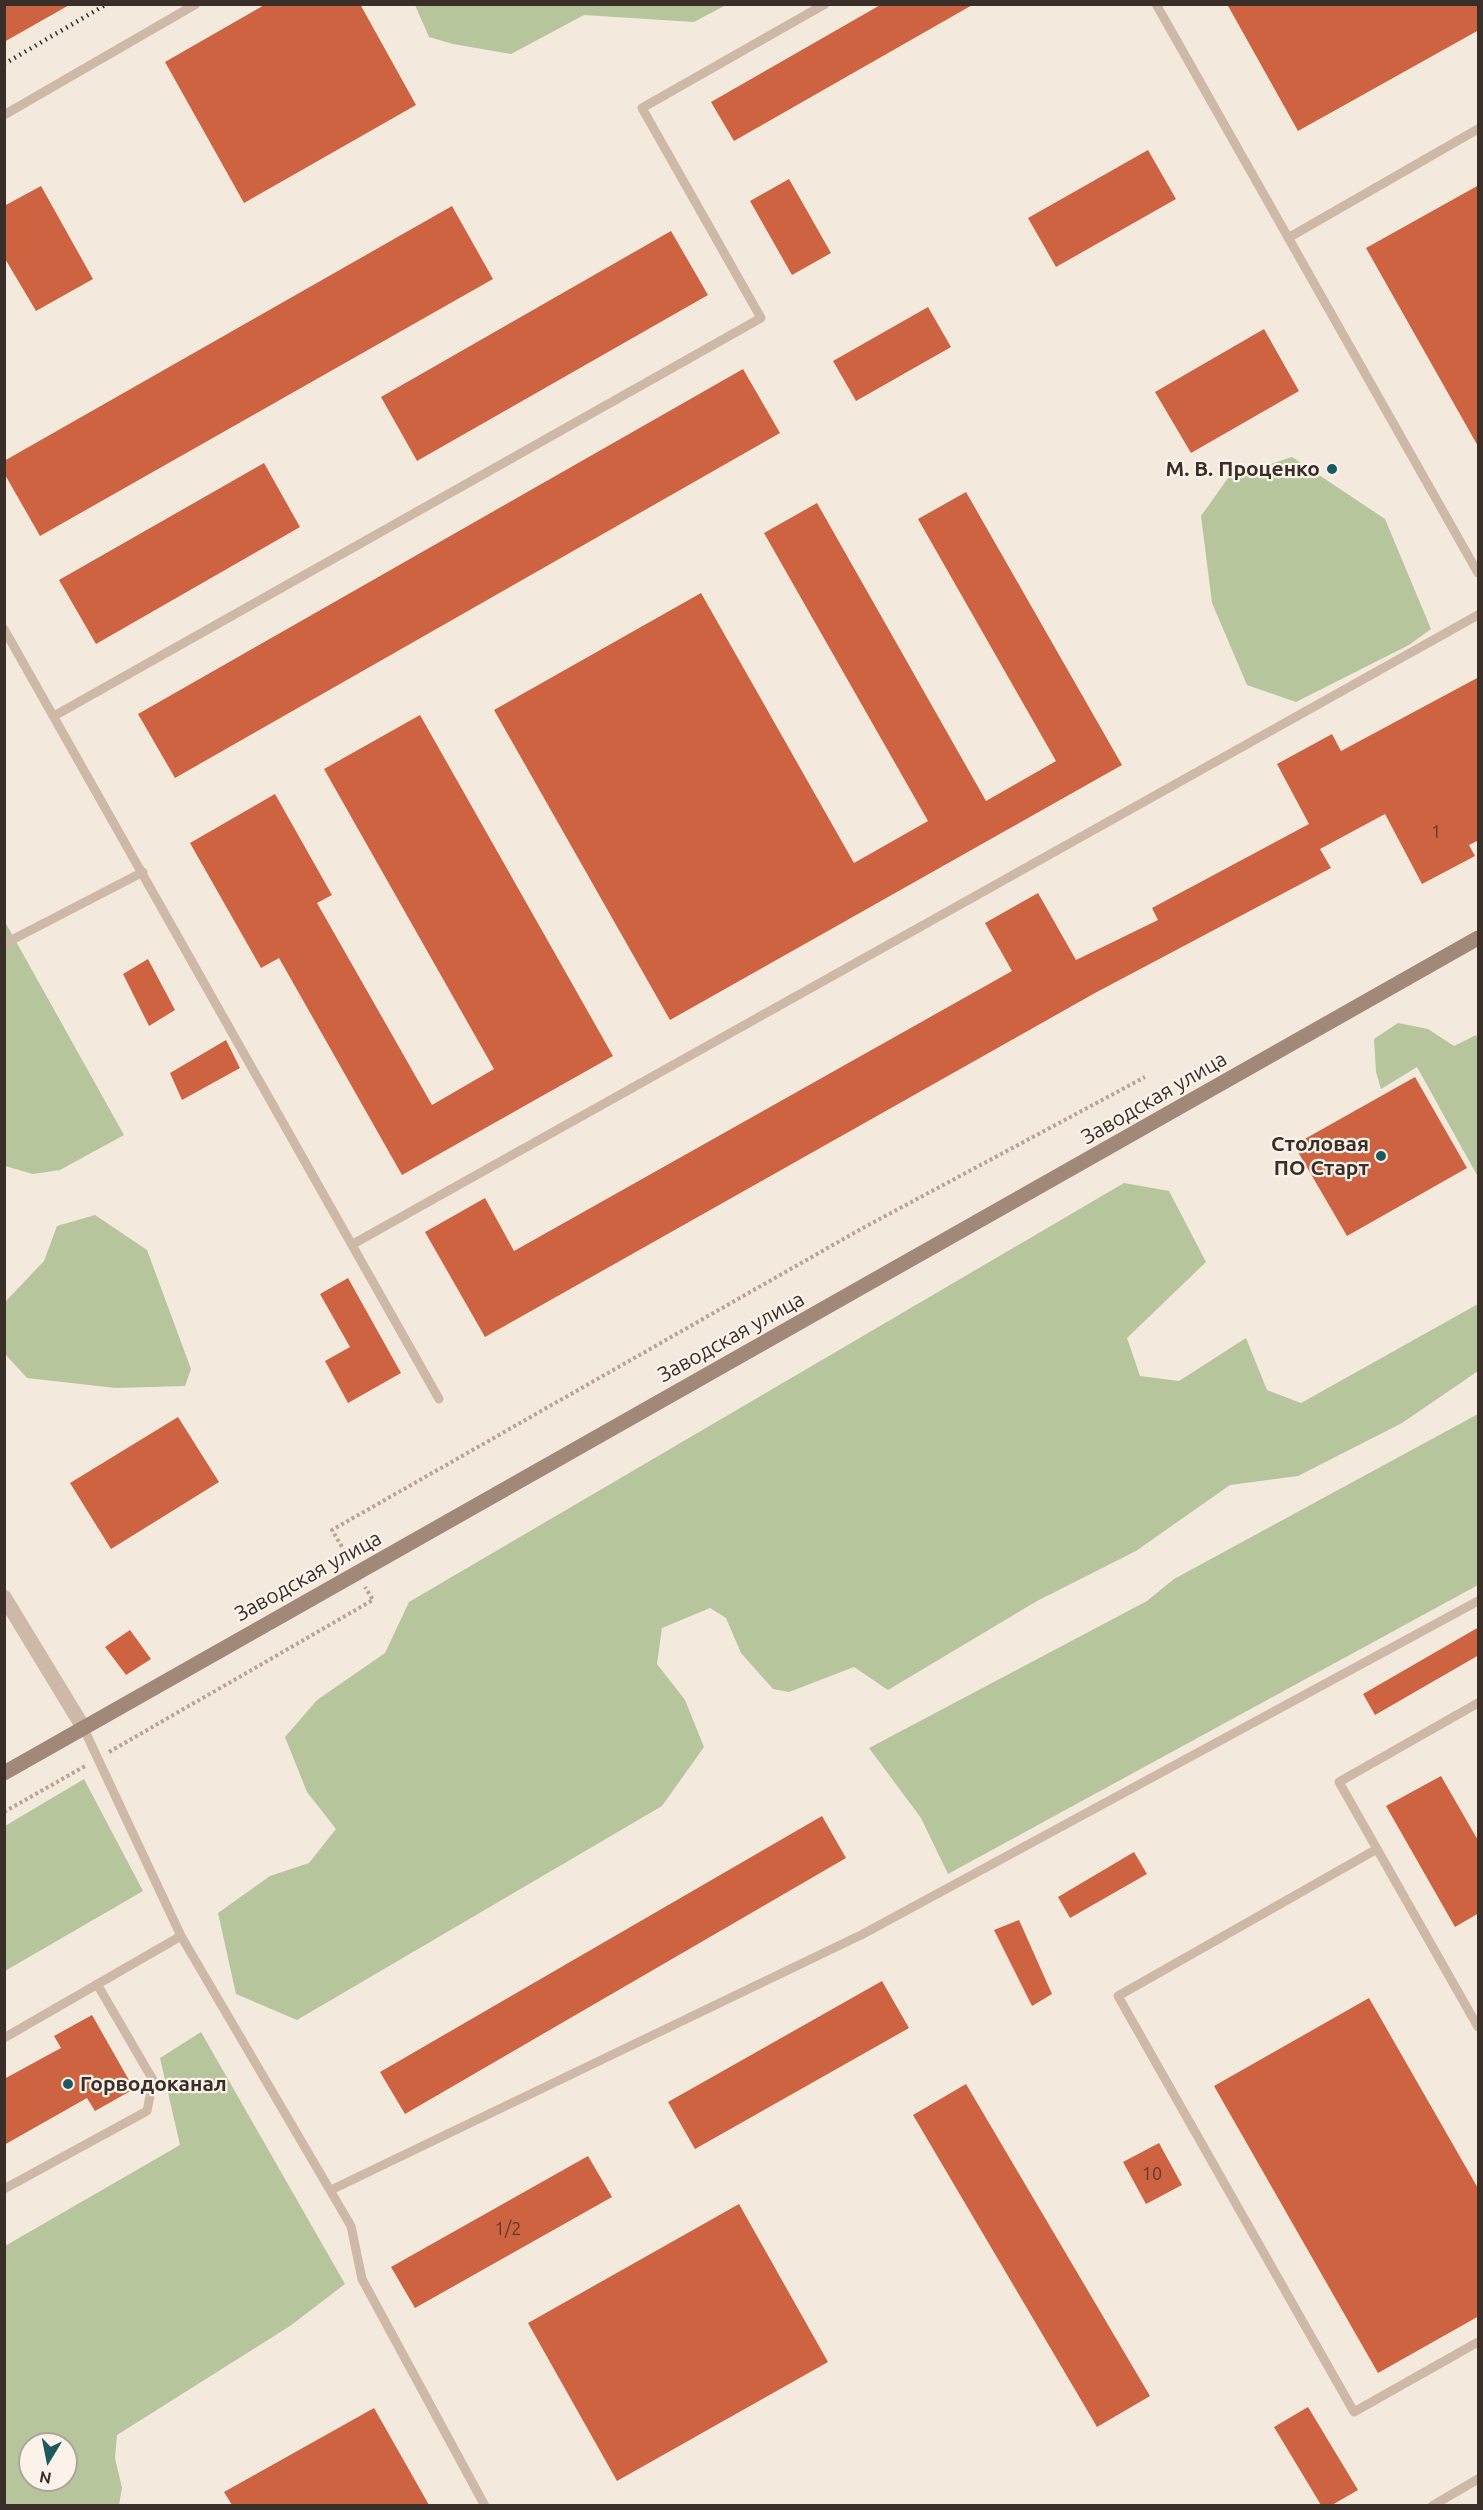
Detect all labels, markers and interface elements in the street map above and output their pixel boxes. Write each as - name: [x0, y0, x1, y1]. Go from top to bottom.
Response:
- place label: М. В. Проценко: [1165, 456, 1320, 482]
- marker: М. В. Проценко: [1325, 462, 1339, 476]
- house number: 1: [1431, 821, 1441, 843]
- street label: Заводская улица: [1077, 1046, 1231, 1150]
- place label: Столовая ПО Старт: [1271, 1131, 1369, 1181]
- marker: Столовая ПО Старт: [1374, 1149, 1388, 1163]
- street label: Заводская улица: [653, 1286, 809, 1388]
- street label: Заводская улица: [230, 1525, 386, 1627]
- place label: Горводоканал: [80, 2071, 227, 2097]
- marker: Горводоканал: [61, 2077, 75, 2091]
- house number: 10: [1142, 2163, 1162, 2185]
- house number: 1/2: [495, 2218, 521, 2240]
- north arrow: [18, 2432, 78, 2492]
- text: N: [38, 2468, 53, 2488]

